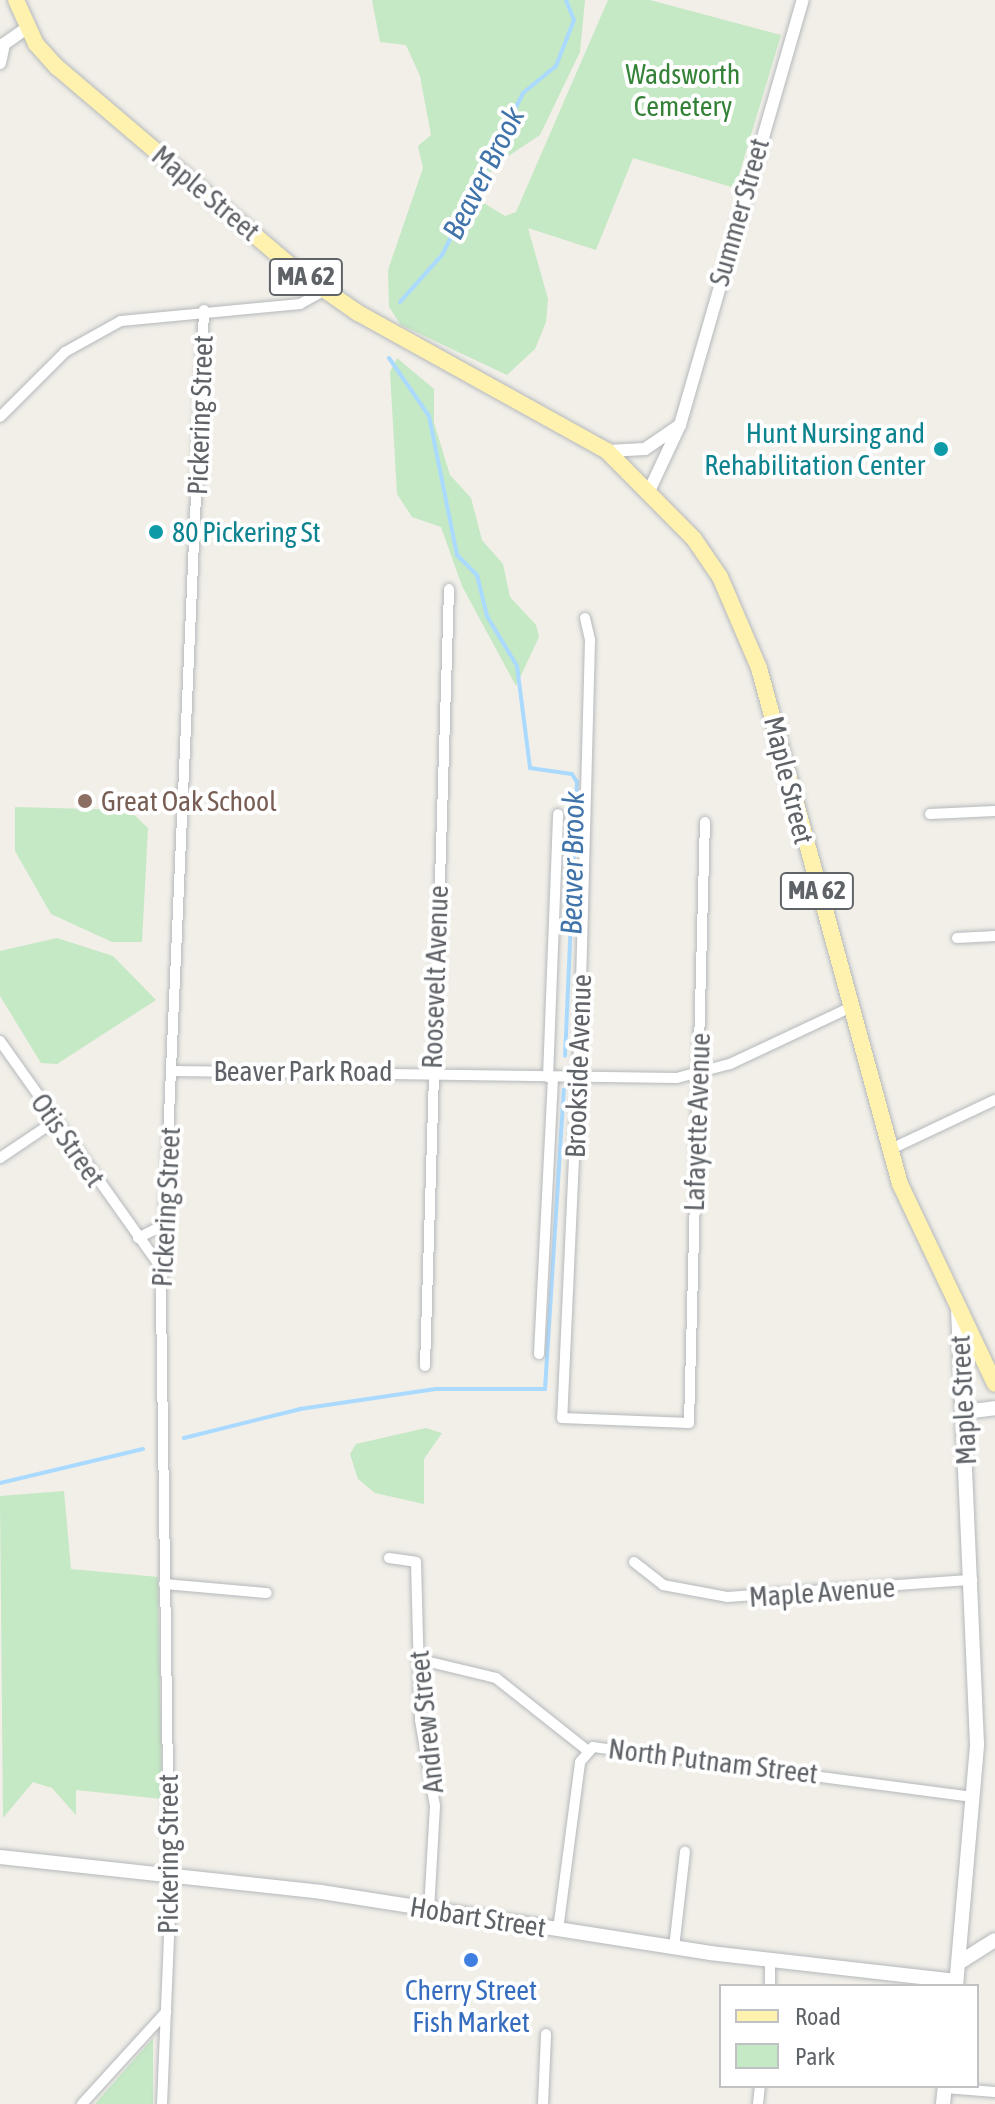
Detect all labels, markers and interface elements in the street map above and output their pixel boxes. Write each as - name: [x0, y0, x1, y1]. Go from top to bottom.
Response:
- park label: Wadsworth Cemetery: [626, 57, 740, 123]
- water label: Beaver Brook: [434, 101, 532, 245]
- street label: Summer Street: [702, 134, 776, 290]
- street label: Maple Street: [145, 138, 267, 248]
- road number: MA 62: [268, 255, 344, 299]
- street label: Pickering Street: [180, 334, 220, 496]
- place label: Hunt Nursing and Rehabilitation Center: [704, 416, 925, 482]
- marker: Hunt Nursing and Rehabilitation Center: [932, 440, 950, 458]
- place label: 80 Pickering St: [172, 515, 321, 549]
- marker: 80 Pickering St: [147, 523, 165, 541]
- street label: Maple Street: [757, 713, 821, 847]
- place label: Great Oak School: [101, 784, 277, 818]
- water label: Beaver Brook: [553, 791, 591, 935]
- marker: Great Oak School: [76, 792, 94, 810]
- road number: MA 62: [779, 869, 855, 913]
- street label: Roosevelt Avenue: [415, 885, 455, 1069]
- street label: Brookside Avenue: [558, 974, 598, 1158]
- street label: Lafayette Avenue: [677, 1032, 717, 1212]
- street label: Beaver Park Road: [213, 1054, 393, 1088]
- street label: Otis Street: [24, 1087, 112, 1193]
- street label: Pickering Street: [145, 1126, 187, 1288]
- street label: Maple Street: [943, 1334, 983, 1466]
- street label: Maple Avenue: [748, 1570, 896, 1614]
- street label: Andrew Street: [402, 1649, 450, 1795]
- street label: North Putnam Street: [606, 1731, 820, 1791]
- street label: Pickering Street: [151, 1774, 185, 1934]
- street label: Hobart Street: [408, 1890, 548, 1944]
- marker: Cherry Street Fish Market: [462, 1951, 480, 1969]
- place label: Cherry Street Fish Market: [405, 1973, 537, 2039]
- legend: [719, 1984, 979, 2088]
- text: Road: [795, 2003, 841, 2030]
- text: Park: [795, 2043, 835, 2070]

